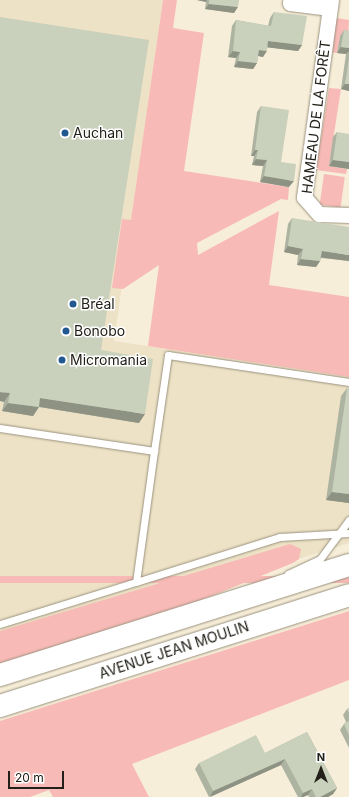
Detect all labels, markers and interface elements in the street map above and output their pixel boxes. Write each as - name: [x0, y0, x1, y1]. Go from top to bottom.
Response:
- street label: HAMEAU DE LA FORÊT: [298, 39, 334, 195]
- place label: Auchan: [73, 125, 123, 141]
- marker: Auchan: [60, 128, 70, 138]
- place label: Bréal: [81, 296, 115, 312]
- marker: Bréal: [68, 299, 78, 309]
- place label: Bonobo: [74, 323, 125, 339]
- marker: Bonobo: [61, 326, 71, 336]
- place label: Micromania: [70, 352, 147, 368]
- marker: Micromania: [57, 355, 67, 365]
- street label: AVENUE JEAN MOULIN: [97, 618, 251, 682]
- north arrow: [301, 749, 341, 789]
- text: N: [317, 750, 325, 764]
- scale bar: [10, 763, 66, 789]
- text: 20 m: [15, 770, 44, 785]

